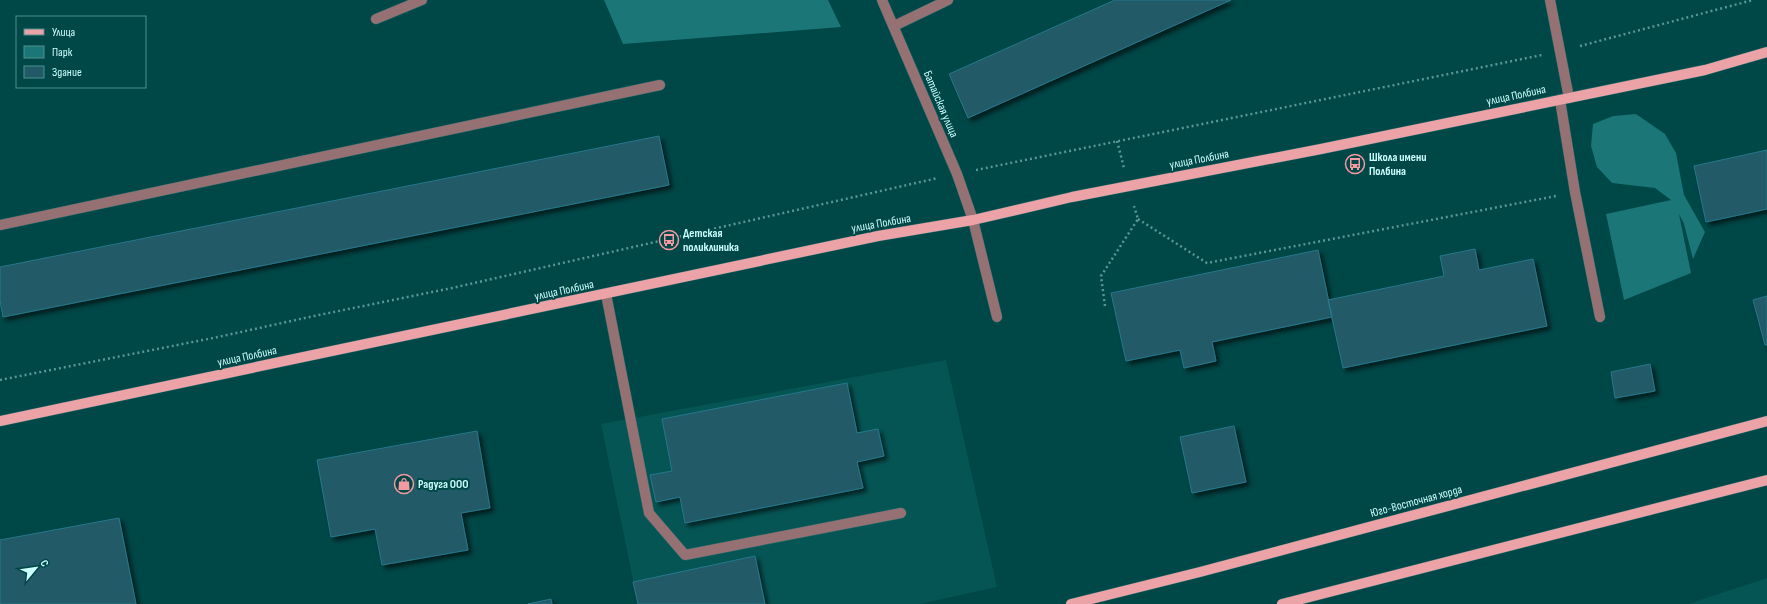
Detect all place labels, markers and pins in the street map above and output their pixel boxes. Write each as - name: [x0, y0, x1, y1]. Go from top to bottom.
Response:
- place label: Школа имени Полбина: [1369, 150, 1426, 179]
- bus stop icon: Школа имени Полбина: [1344, 153, 1366, 175]
- place label: Детская поликлиника: [683, 226, 739, 255]
- bus stop icon: Детская поликлиника: [658, 229, 680, 251]
- shop icon: Радуга ООО: [393, 473, 415, 495]
- place label: Радуга ООО: [418, 477, 469, 492]

